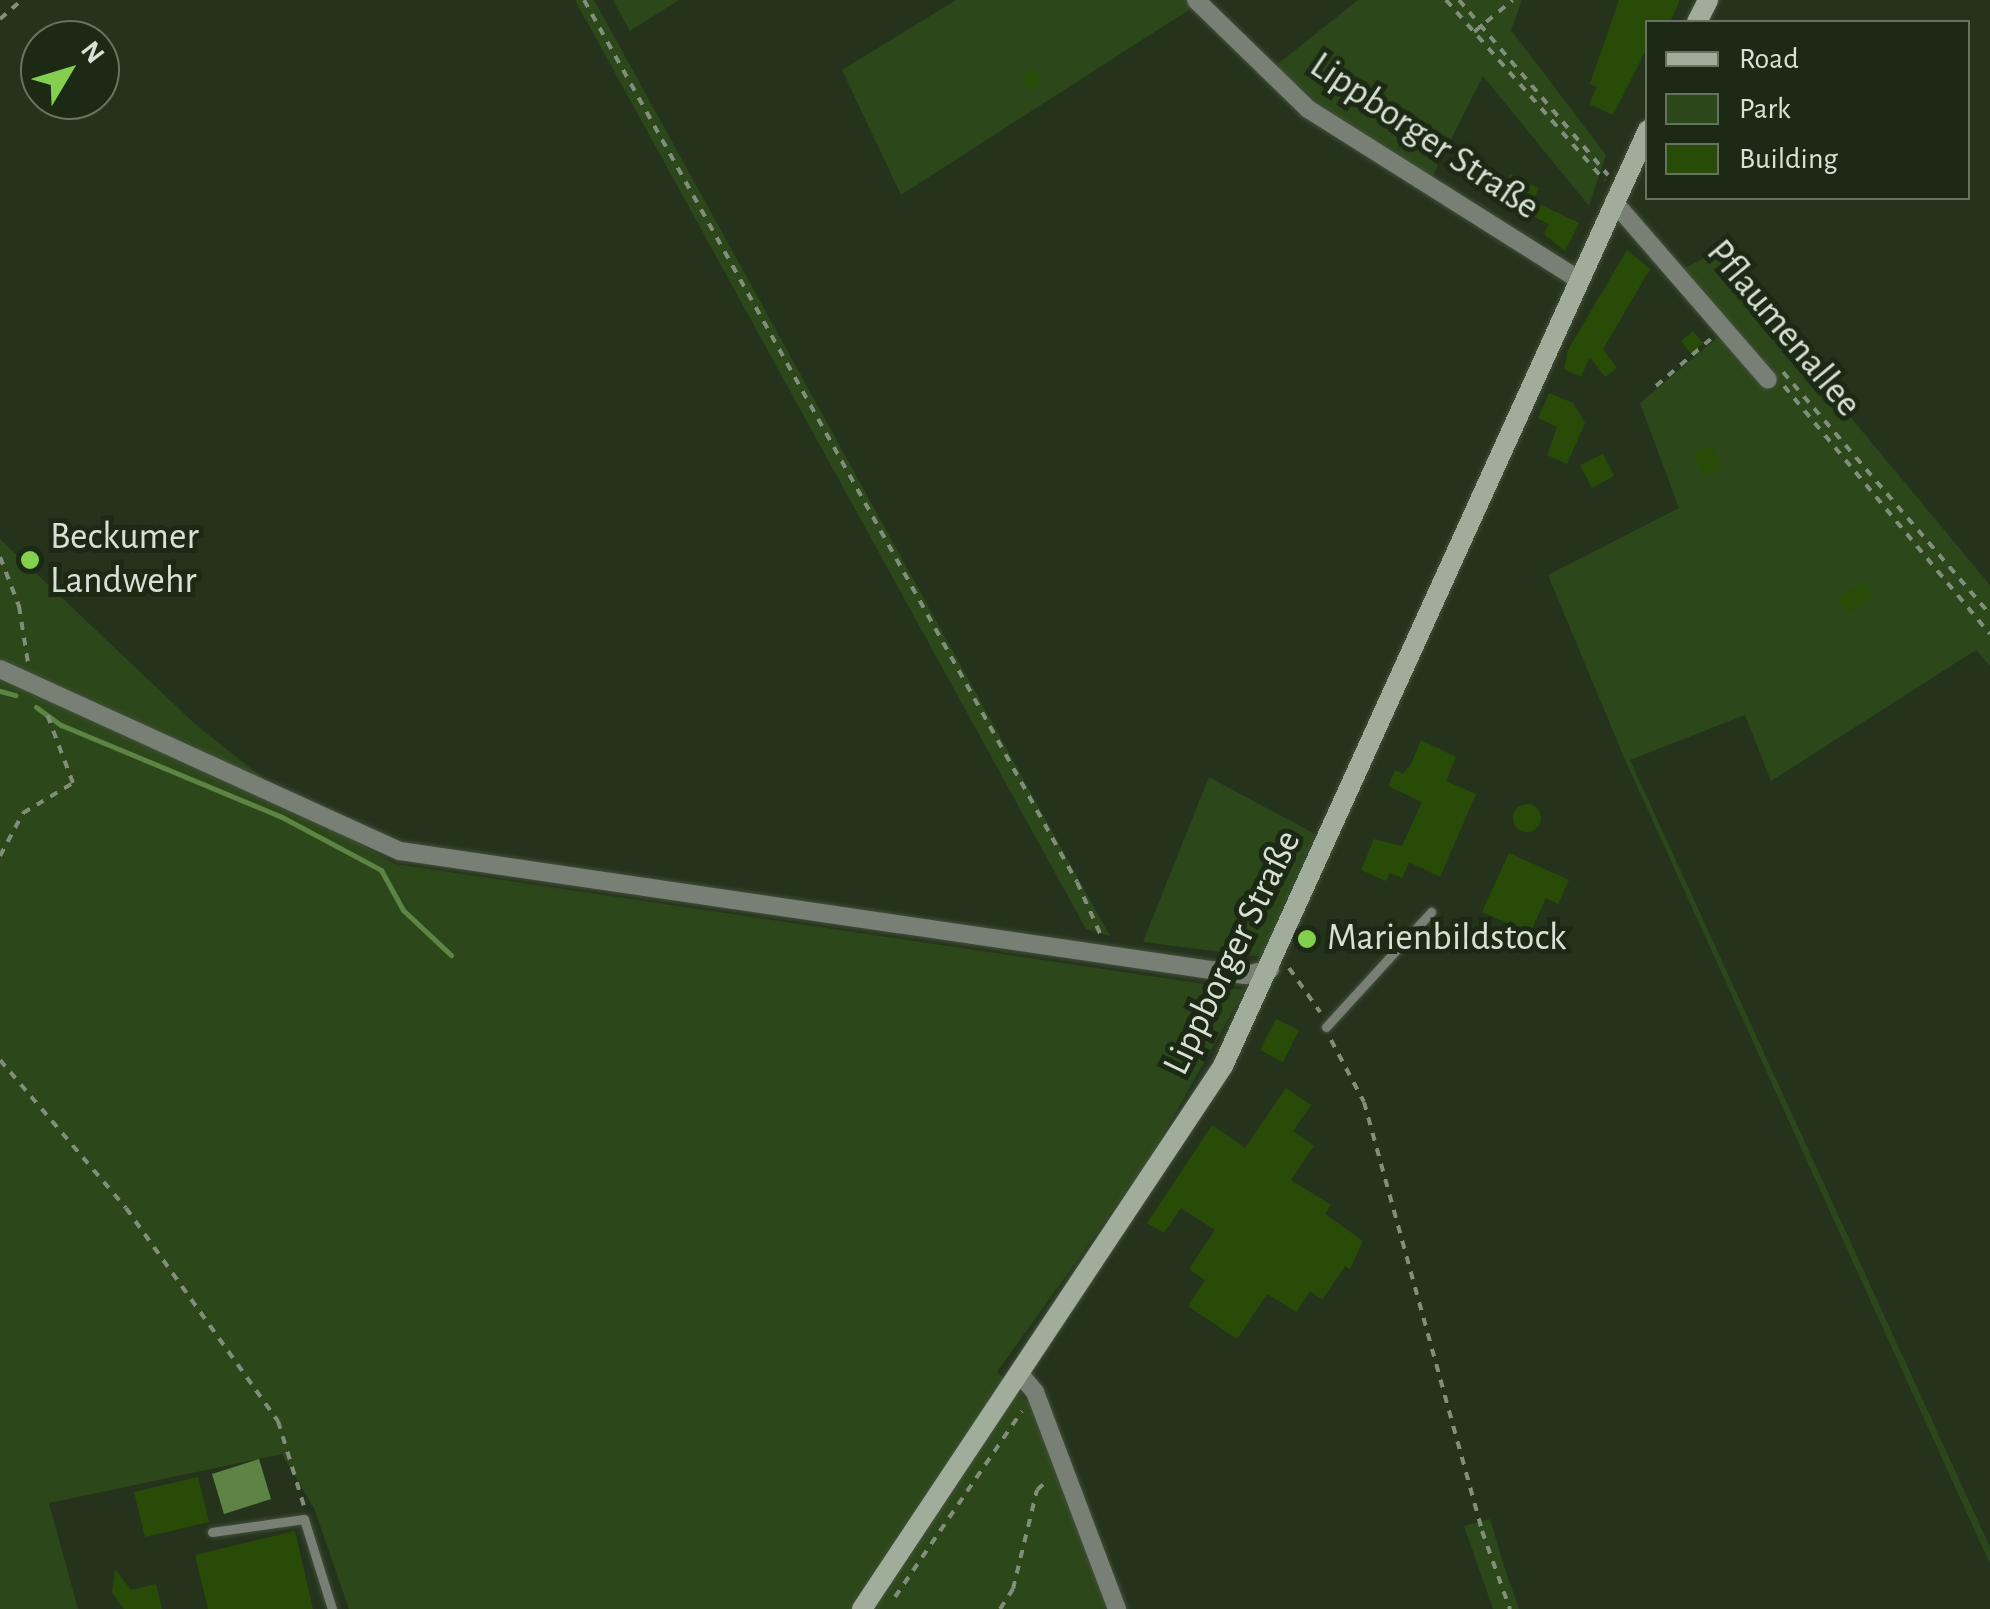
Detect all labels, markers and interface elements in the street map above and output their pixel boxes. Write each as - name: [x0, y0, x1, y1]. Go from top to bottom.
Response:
- north arrow: [20, 20, 120, 120]
- legend: [1645, 20, 1970, 200]
- text: N: [75, 36, 109, 69]
- street label: Lippborger Straße: [1301, 44, 1547, 230]
- text: Road: [1739, 44, 1799, 74]
- text: Park: [1739, 94, 1791, 124]
- text: Building: [1739, 144, 1838, 174]
- street label: Pflaumenallee: [1696, 231, 1870, 427]
- place label: Beckumer Landwehr: [50, 515, 199, 604]
- marker: Beckumer Landwehr: [19, 549, 41, 571]
- street label: Lippborger Straße: [1154, 823, 1312, 1083]
- place label: Marienbildstock: [1327, 916, 1566, 962]
- marker: Marienbildstock: [1296, 928, 1318, 950]

